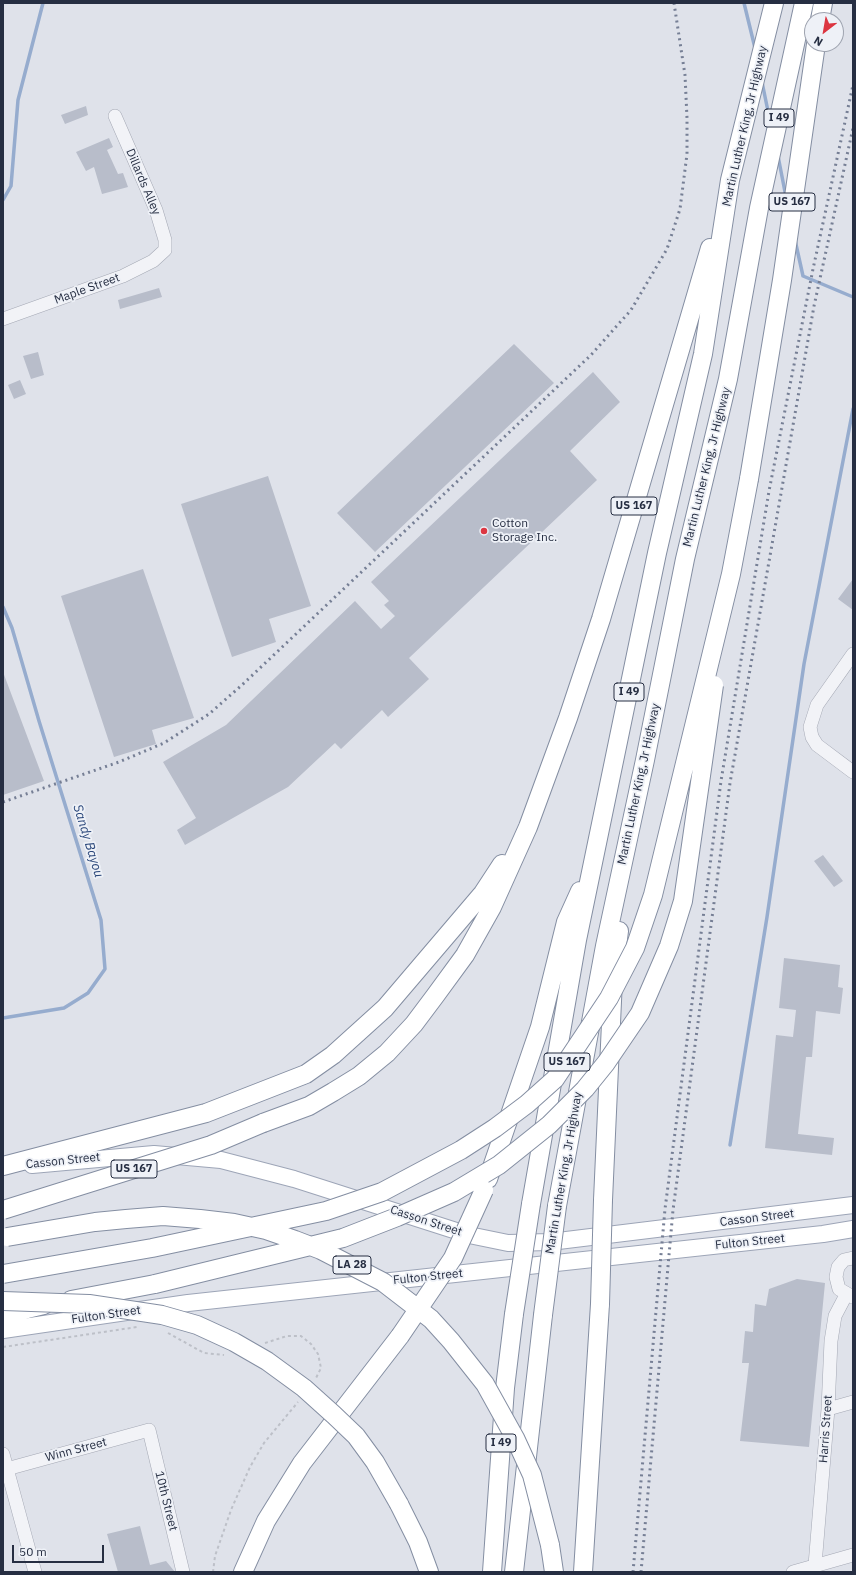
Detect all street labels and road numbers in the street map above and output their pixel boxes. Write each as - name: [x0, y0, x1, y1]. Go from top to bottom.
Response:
- street label: Martin Luther King, Jr Highway: [719, 44, 771, 208]
- road number: I 49: [764, 109, 794, 127]
- street label: Dillards Alley: [123, 147, 163, 217]
- road number: US 167: [769, 193, 815, 211]
- street label: Maple Street: [52, 270, 122, 308]
- street label: Martin Luther King, Jr Highway: [680, 385, 734, 549]
- road number: US 167: [611, 497, 657, 515]
- road number: I 49: [614, 683, 644, 701]
- street label: Martin Luther King, Jr Highway: [615, 702, 663, 866]
- road number: US 167: [544, 1053, 590, 1071]
- street label: Martin Luther King, Jr Highway: [543, 1091, 585, 1255]
- street label: Casson Street: [25, 1150, 101, 1172]
- road number: US 167: [111, 1160, 157, 1178]
- street label: Casson Street: [388, 1203, 464, 1239]
- street label: Casson Street: [719, 1206, 795, 1230]
- street label: Fulton Street: [715, 1231, 785, 1253]
- road number: LA 28: [333, 1256, 371, 1274]
- street label: Fulton Street: [393, 1266, 463, 1288]
- street label: Fulton Street: [70, 1303, 142, 1327]
- street label: Harris Street: [816, 1394, 836, 1464]
- road number: I 49: [486, 1434, 516, 1452]
- street label: Winn Street: [44, 1435, 108, 1465]
- street label: 10th Street: [152, 1470, 180, 1532]

